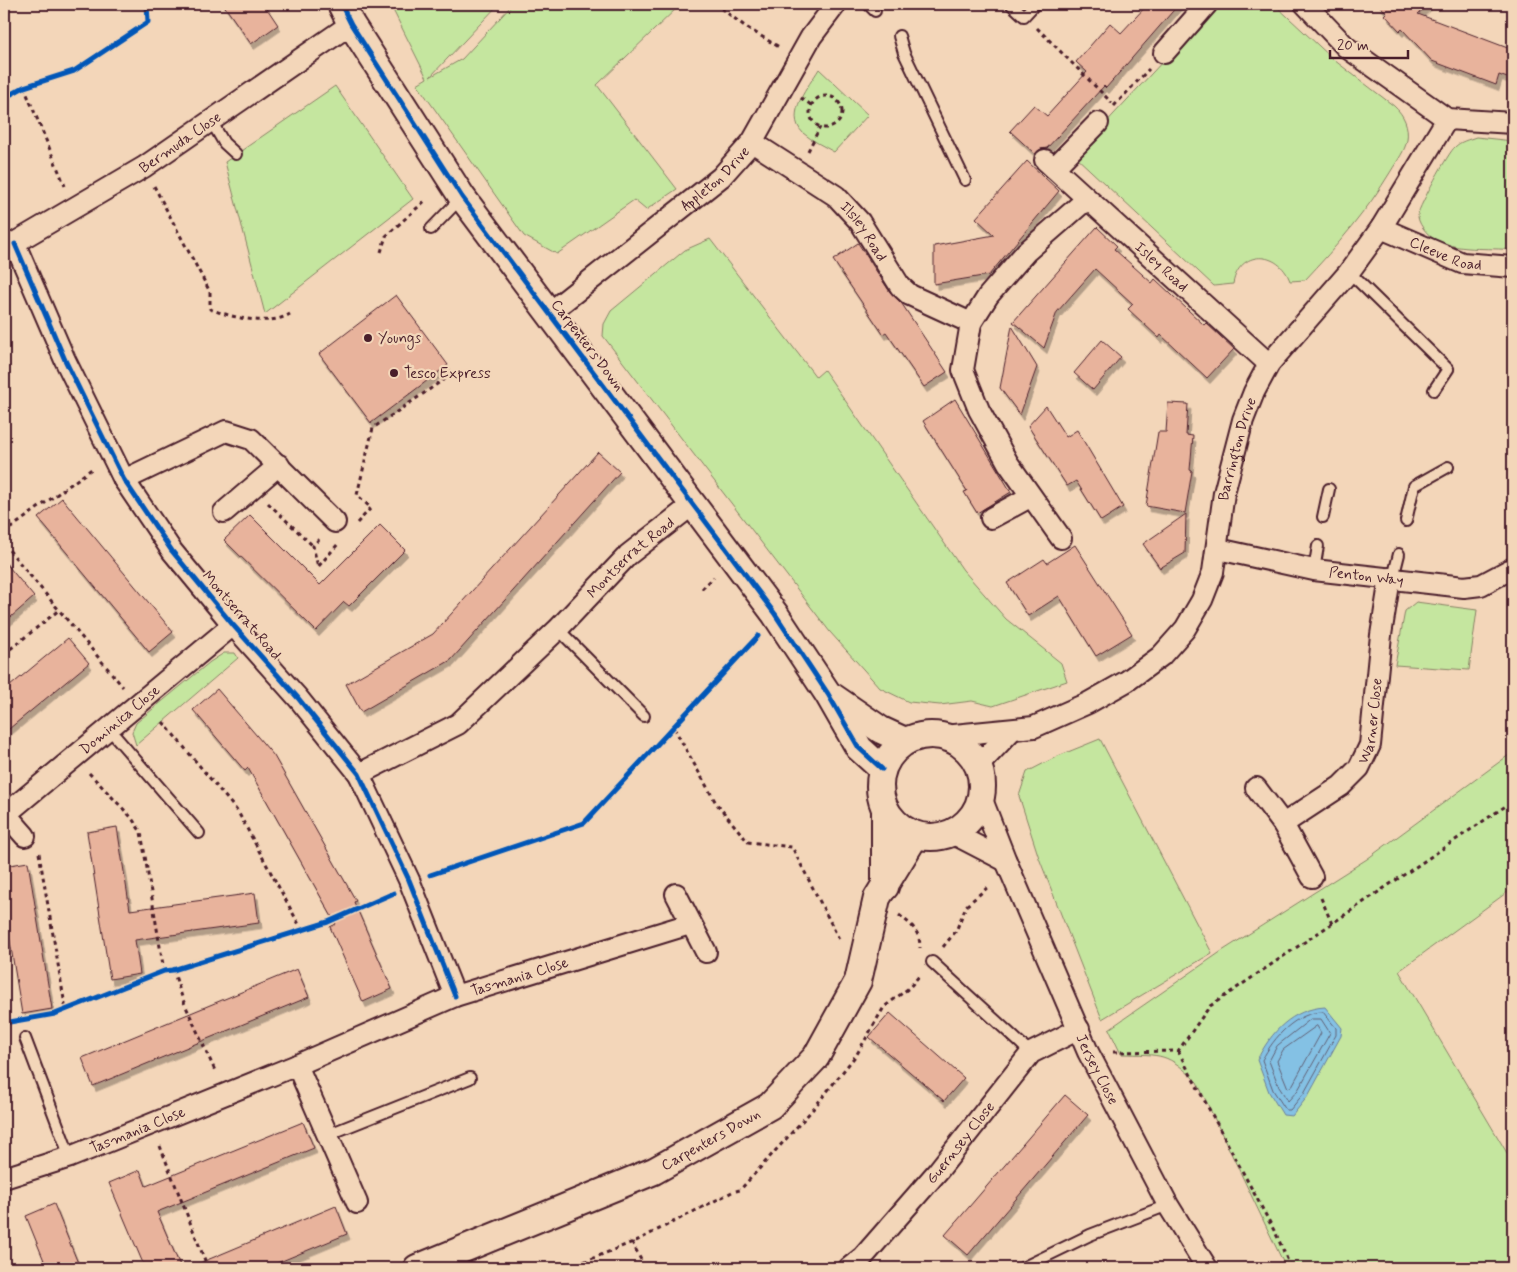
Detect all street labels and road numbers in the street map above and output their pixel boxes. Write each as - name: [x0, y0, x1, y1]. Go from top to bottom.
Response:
- street label: Bermuda Close: [136, 107, 226, 178]
- street label: Appleton Drive: [677, 142, 755, 217]
- street label: Ilsley Road: [835, 198, 891, 266]
- street label: Cleeve Road: [1406, 232, 1482, 276]
- street label: Isley Road: [1130, 238, 1192, 297]
- street label: Carpenters Down: [546, 295, 628, 396]
- street label: Barrington Drive: [1214, 394, 1262, 502]
- street label: Montserrat Road: [583, 513, 679, 603]
- street label: Penton Way: [1328, 563, 1405, 591]
- street label: Montserrat Road: [197, 567, 286, 664]
- street label: Warner Close: [1353, 677, 1388, 768]
- street label: Dominica Close: [76, 681, 165, 760]
- street label: Tasmania Close: [468, 953, 571, 1002]
- street label: Jersey Close: [1070, 1031, 1123, 1109]
- street label: Guernsey Close: [922, 1098, 1000, 1189]
- street label: Tasmania Close: [87, 1102, 189, 1159]
- street label: Carpenters Down: [658, 1104, 764, 1176]

